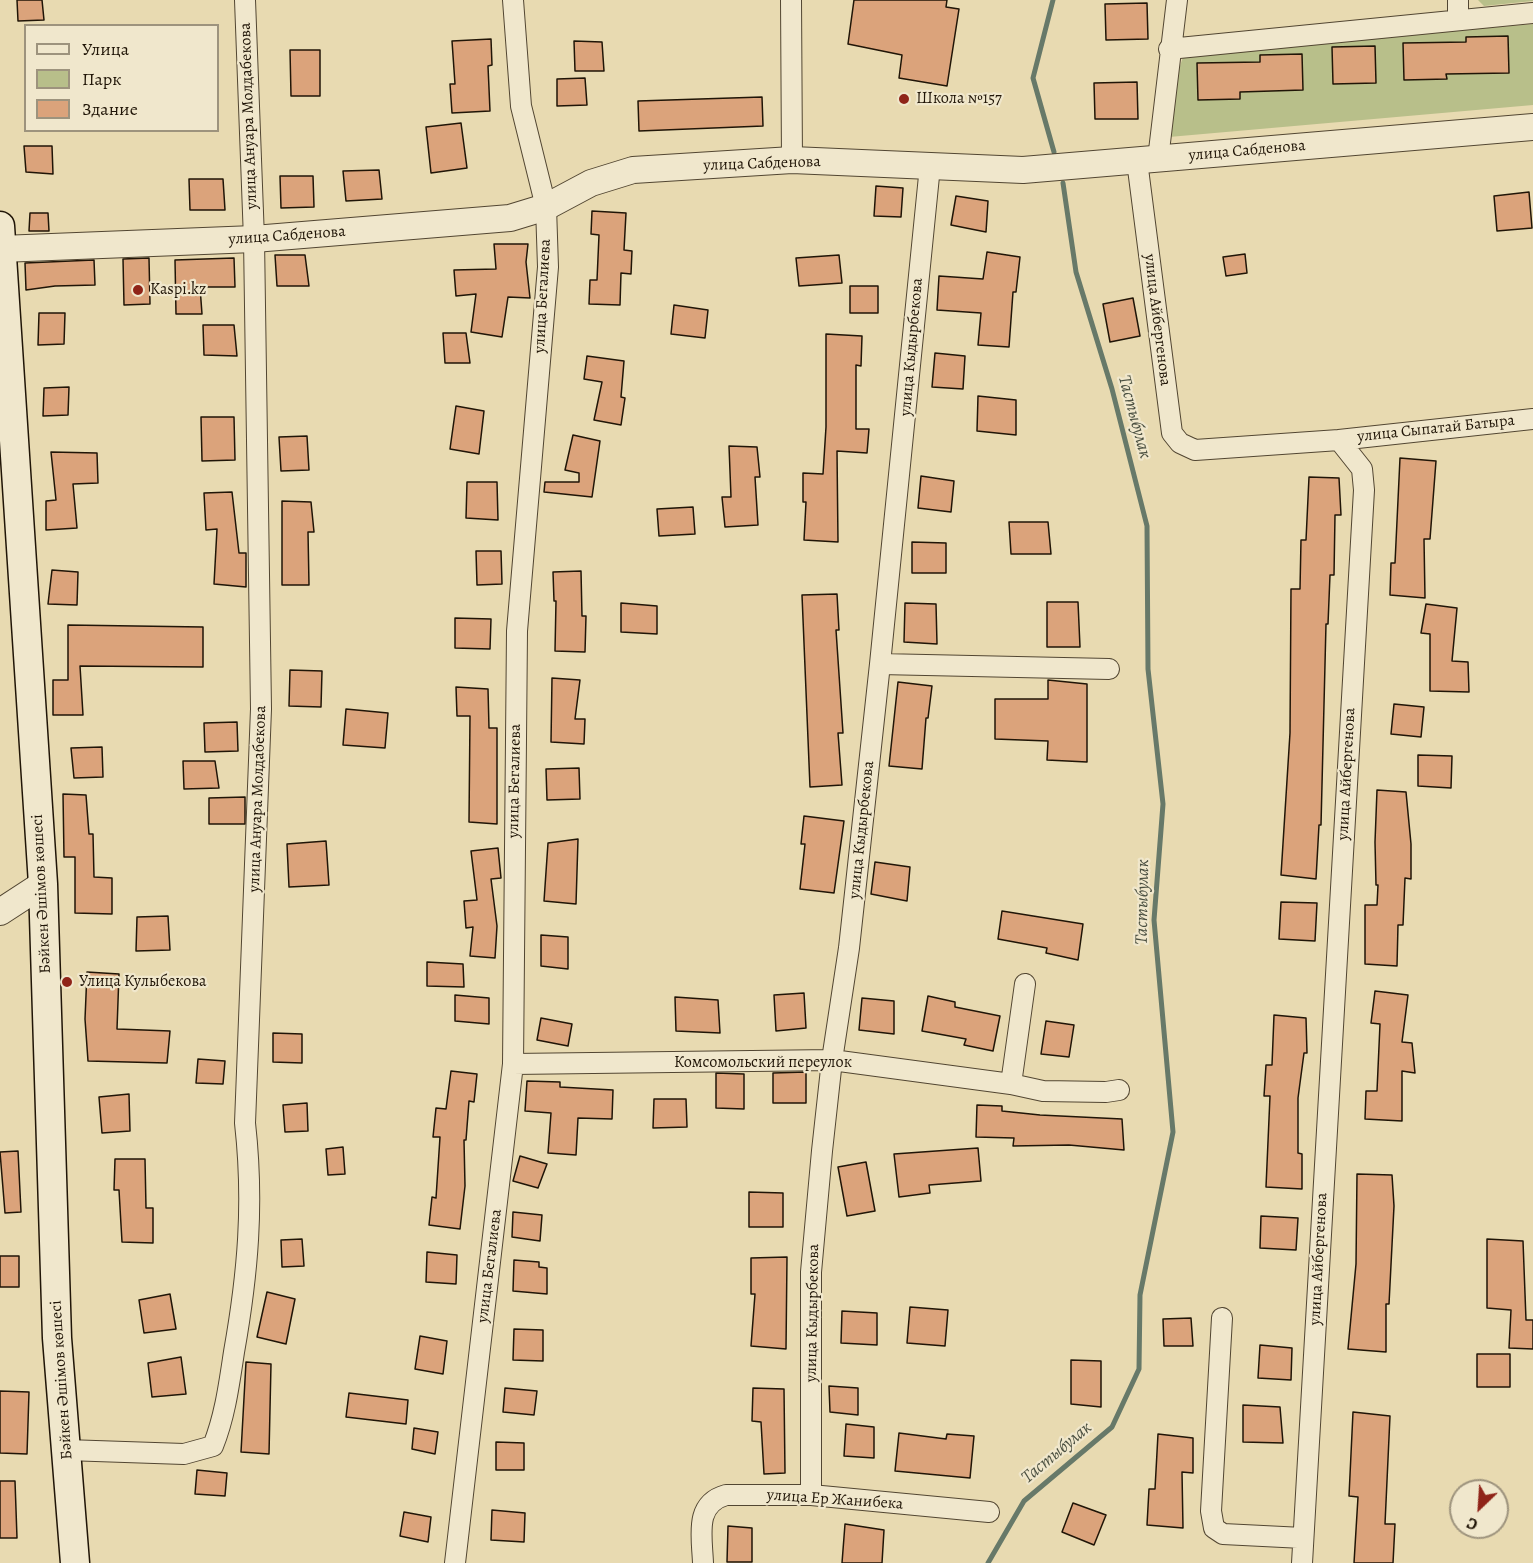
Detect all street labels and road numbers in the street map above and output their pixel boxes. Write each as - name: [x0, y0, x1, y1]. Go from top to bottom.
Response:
- street label: улица Ануара Молдабекова: [236, 22, 262, 210]
- street label: улица Сабденова: [1188, 136, 1306, 166]
- street label: улица Сабденова: [703, 152, 821, 176]
- street label: улица Сабденова: [228, 222, 346, 250]
- street label: улица Бегалиева: [530, 238, 556, 354]
- street label: улица Айбергенова: [1139, 253, 1175, 387]
- street label: улица Кыдырбекова: [896, 277, 928, 417]
- street label: улица Сыпатай Батыра: [1356, 411, 1516, 447]
- street label: улица Ануара Молдабекова: [245, 705, 271, 893]
- street label: улица Айбергенова: [1334, 707, 1360, 841]
- street label: улица Бегалиева: [504, 724, 526, 838]
- street label: улица Кыдырбекова: [845, 760, 879, 900]
- street label: Бәйкен Әшімов көшесі: [28, 814, 56, 974]
- street label: Комсомольский переулок: [674, 1053, 852, 1073]
- street label: улица Айбергенова: [1306, 1192, 1332, 1326]
- street label: улица Бегалиева: [473, 1208, 507, 1324]
- street label: улица Кыдырбекова: [802, 1244, 824, 1382]
- street label: Бәйкен Әшімов көшесі: [47, 1300, 77, 1460]
- street label: улица Ер Жанибека: [766, 1486, 904, 1514]

